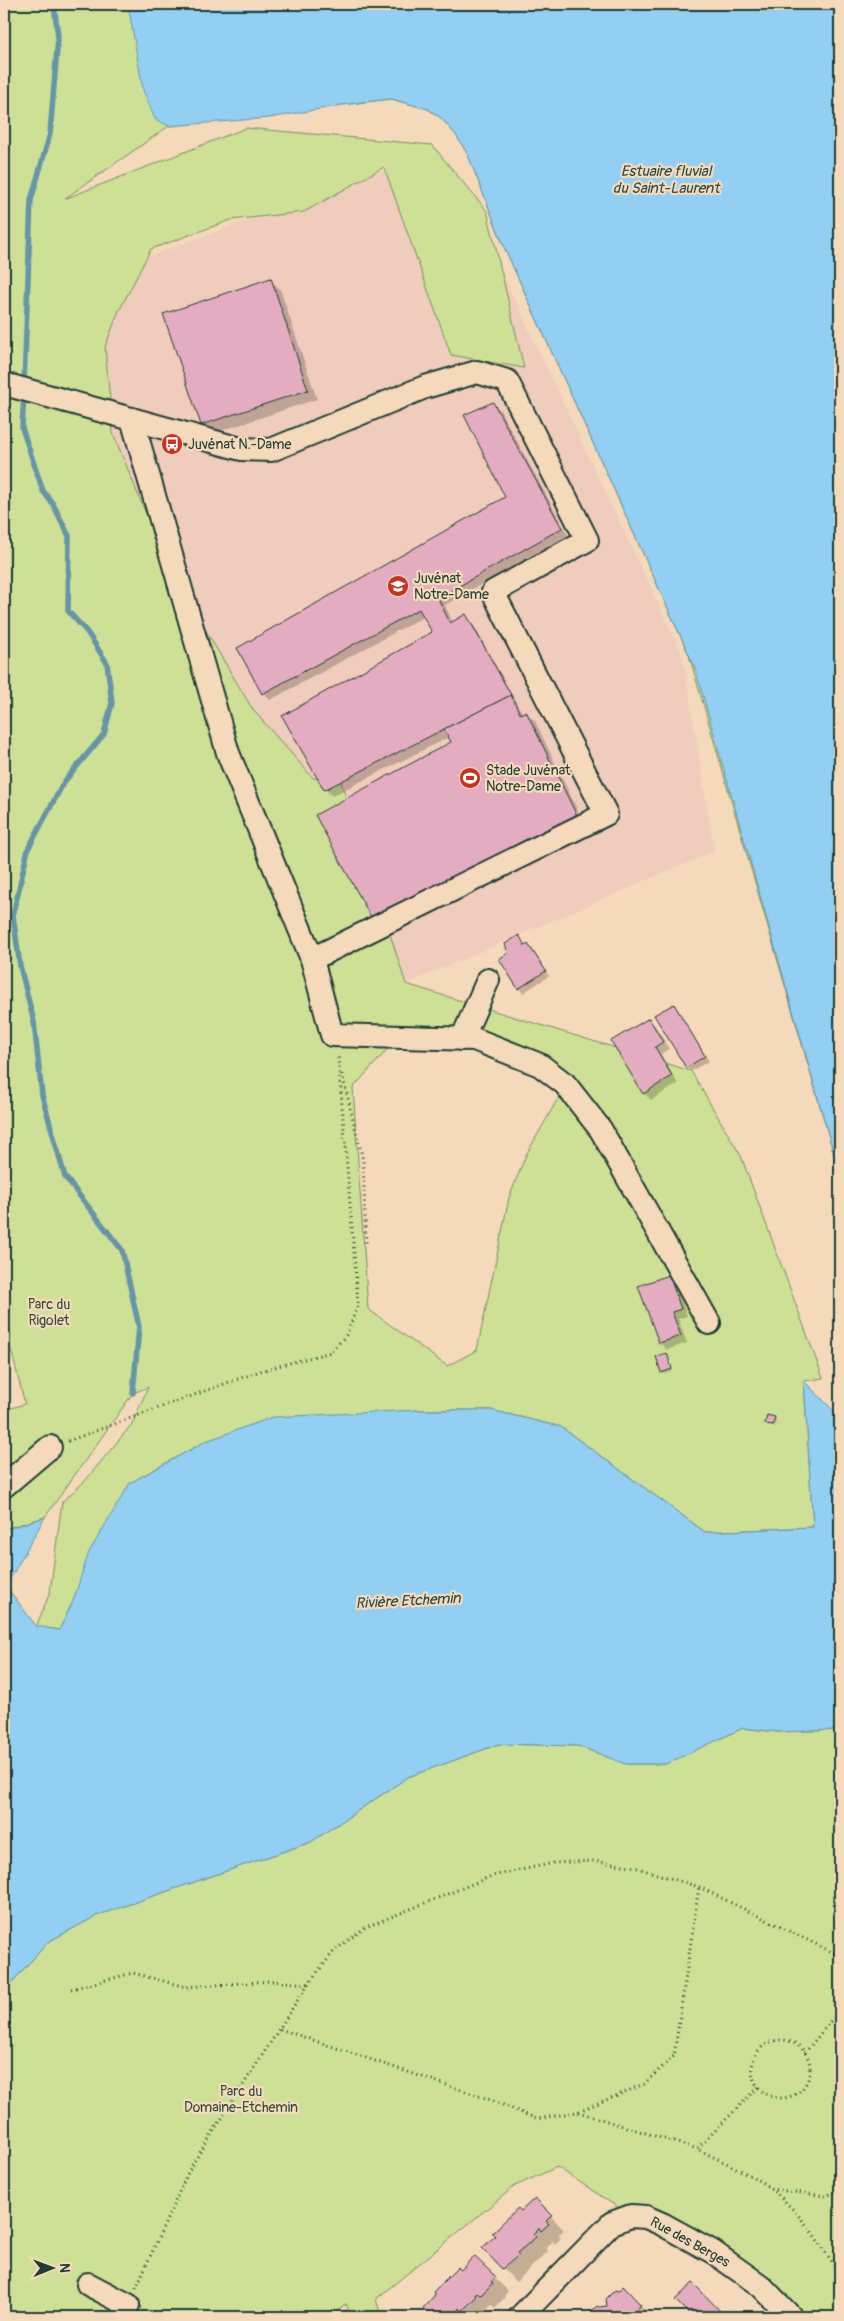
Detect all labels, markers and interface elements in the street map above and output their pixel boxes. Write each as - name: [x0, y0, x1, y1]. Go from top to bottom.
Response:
- water label: Estuaire fluvial du Saint-Laurent: [613, 162, 721, 198]
- bus stop icon: Juvénat N.-Dame: [160, 432, 184, 456]
- place label: Juvénat N.-Dame: [188, 436, 291, 453]
- place label: Juvénat Notre-Dame: [414, 570, 489, 603]
- school or university icon: Juvénat Notre-Dame: [386, 574, 410, 598]
- place label: Stade Juvénat Notre-Dame: [486, 762, 571, 795]
- sports icon: Stade Juvénat Notre-Dame: [458, 766, 482, 790]
- park label: Parc du Rigolet: [28, 1296, 70, 1329]
- water label: Rivière Etchemin: [355, 1589, 462, 1613]
- park label: Parc du Domaine-Etchemin: [184, 2083, 298, 2116]
- street label: Rue des Berges: [647, 2213, 733, 2271]
- north arrow: [28, 2244, 78, 2294]
- text: N: [56, 2263, 73, 2273]

